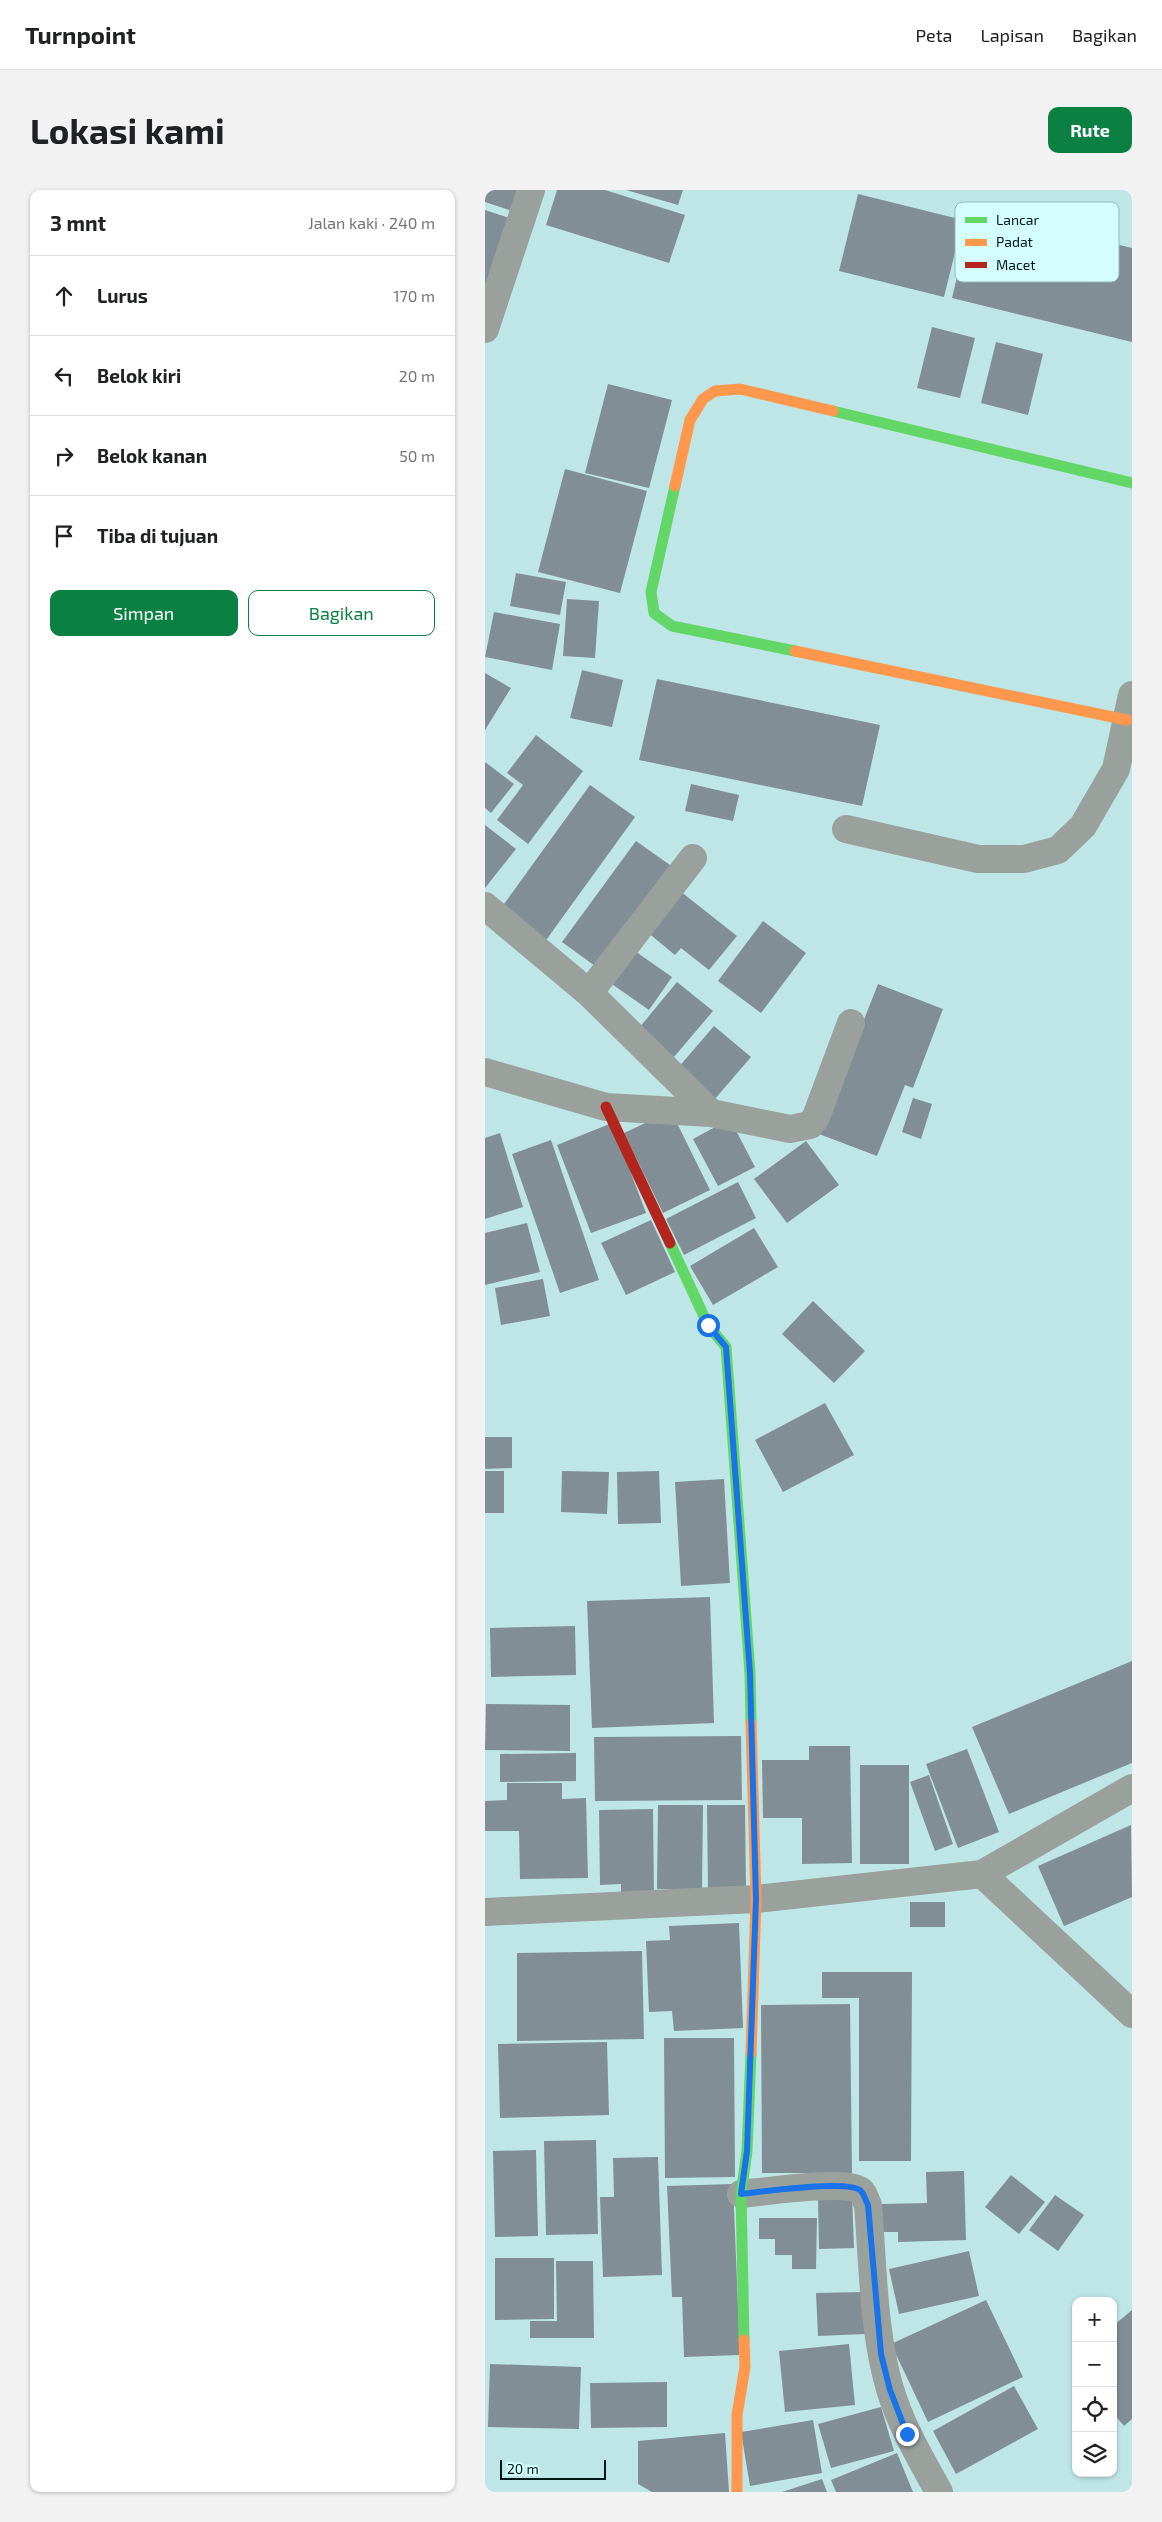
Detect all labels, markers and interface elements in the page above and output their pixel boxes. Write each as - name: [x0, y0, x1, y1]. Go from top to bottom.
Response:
- text: Turnpoint: [25, 20, 136, 49]
- text: Peta: [915, 24, 952, 46]
- text: Lapisan: [980, 24, 1044, 46]
- text: Bagikan: [1072, 24, 1137, 46]
- button: Rute: [1048, 107, 1132, 153]
- text: Lokasi kami: [30, 109, 225, 151]
- legend: [955, 202, 1119, 282]
- text: 3 mnt: [50, 210, 106, 235]
- text: Lancar: [996, 211, 1040, 228]
- text: Jalan kaki · 240 m: [308, 213, 435, 232]
- text: Padat: [996, 233, 1033, 250]
- text: Macet: [996, 256, 1036, 273]
- icon: ahead: [50, 282, 78, 310]
- text: Lurus: [97, 284, 148, 307]
- text: 170 m: [393, 286, 435, 305]
- icon: left: [50, 362, 78, 390]
- text: Belok kiri: [97, 364, 181, 387]
- text: 20 m: [399, 366, 435, 385]
- icon: right: [50, 442, 78, 470]
- text: Belok kanan: [97, 444, 207, 467]
- text: 50 m: [399, 446, 435, 465]
- icon: arrive: [50, 522, 78, 550]
- text: Tiba di tujuan: [97, 524, 218, 547]
- button: Simpan: [50, 590, 238, 636]
- button: Bagikan: [248, 590, 435, 636]
- route start: [697, 1314, 720, 1337]
- map controls: [1072, 2297, 1117, 2477]
- button: +: [1072, 2297, 1117, 2342]
- button: −: [1072, 2342, 1117, 2387]
- button: locate: [1072, 2387, 1117, 2432]
- route end: [896, 2423, 919, 2446]
- button: layers: [1072, 2432, 1117, 2477]
- scale bar: [500, 2457, 606, 2480]
- text: 20 m: [507, 2460, 539, 2477]

